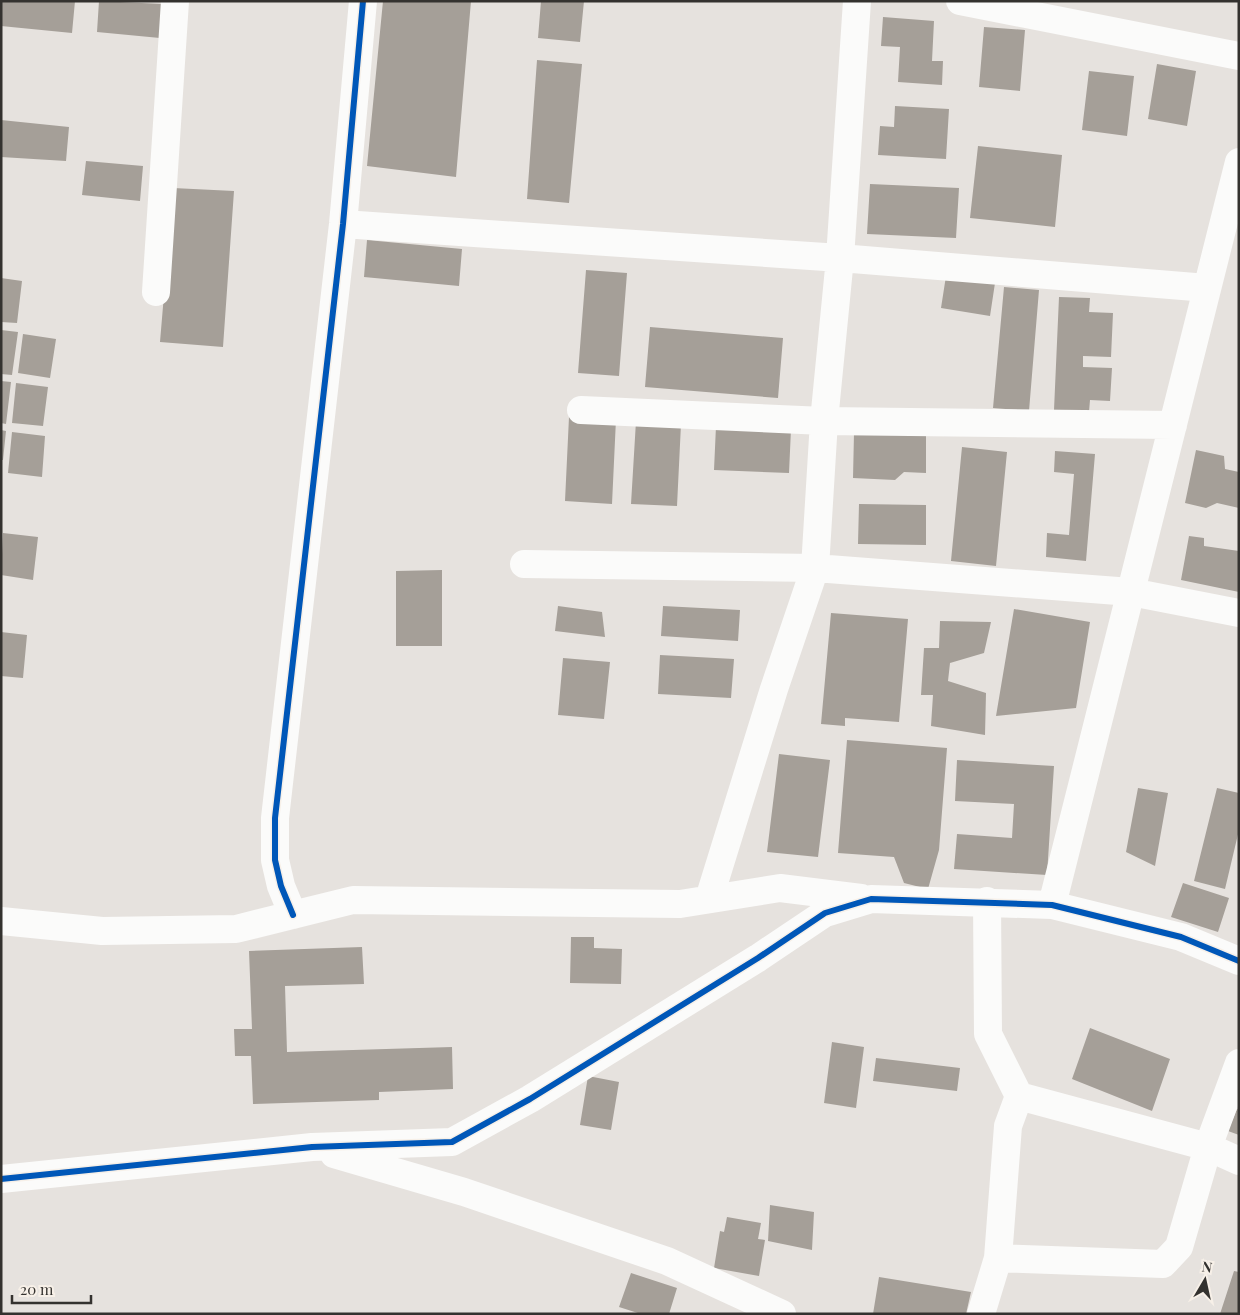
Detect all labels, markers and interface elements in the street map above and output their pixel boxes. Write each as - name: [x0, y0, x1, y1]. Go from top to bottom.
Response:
- north arrow: [1180, 1255, 1230, 1305]
- text: N: [1201, 1256, 1214, 1277]
- scale bar: [12, 1272, 91, 1304]
- text: 20 m: [20, 1279, 54, 1299]

